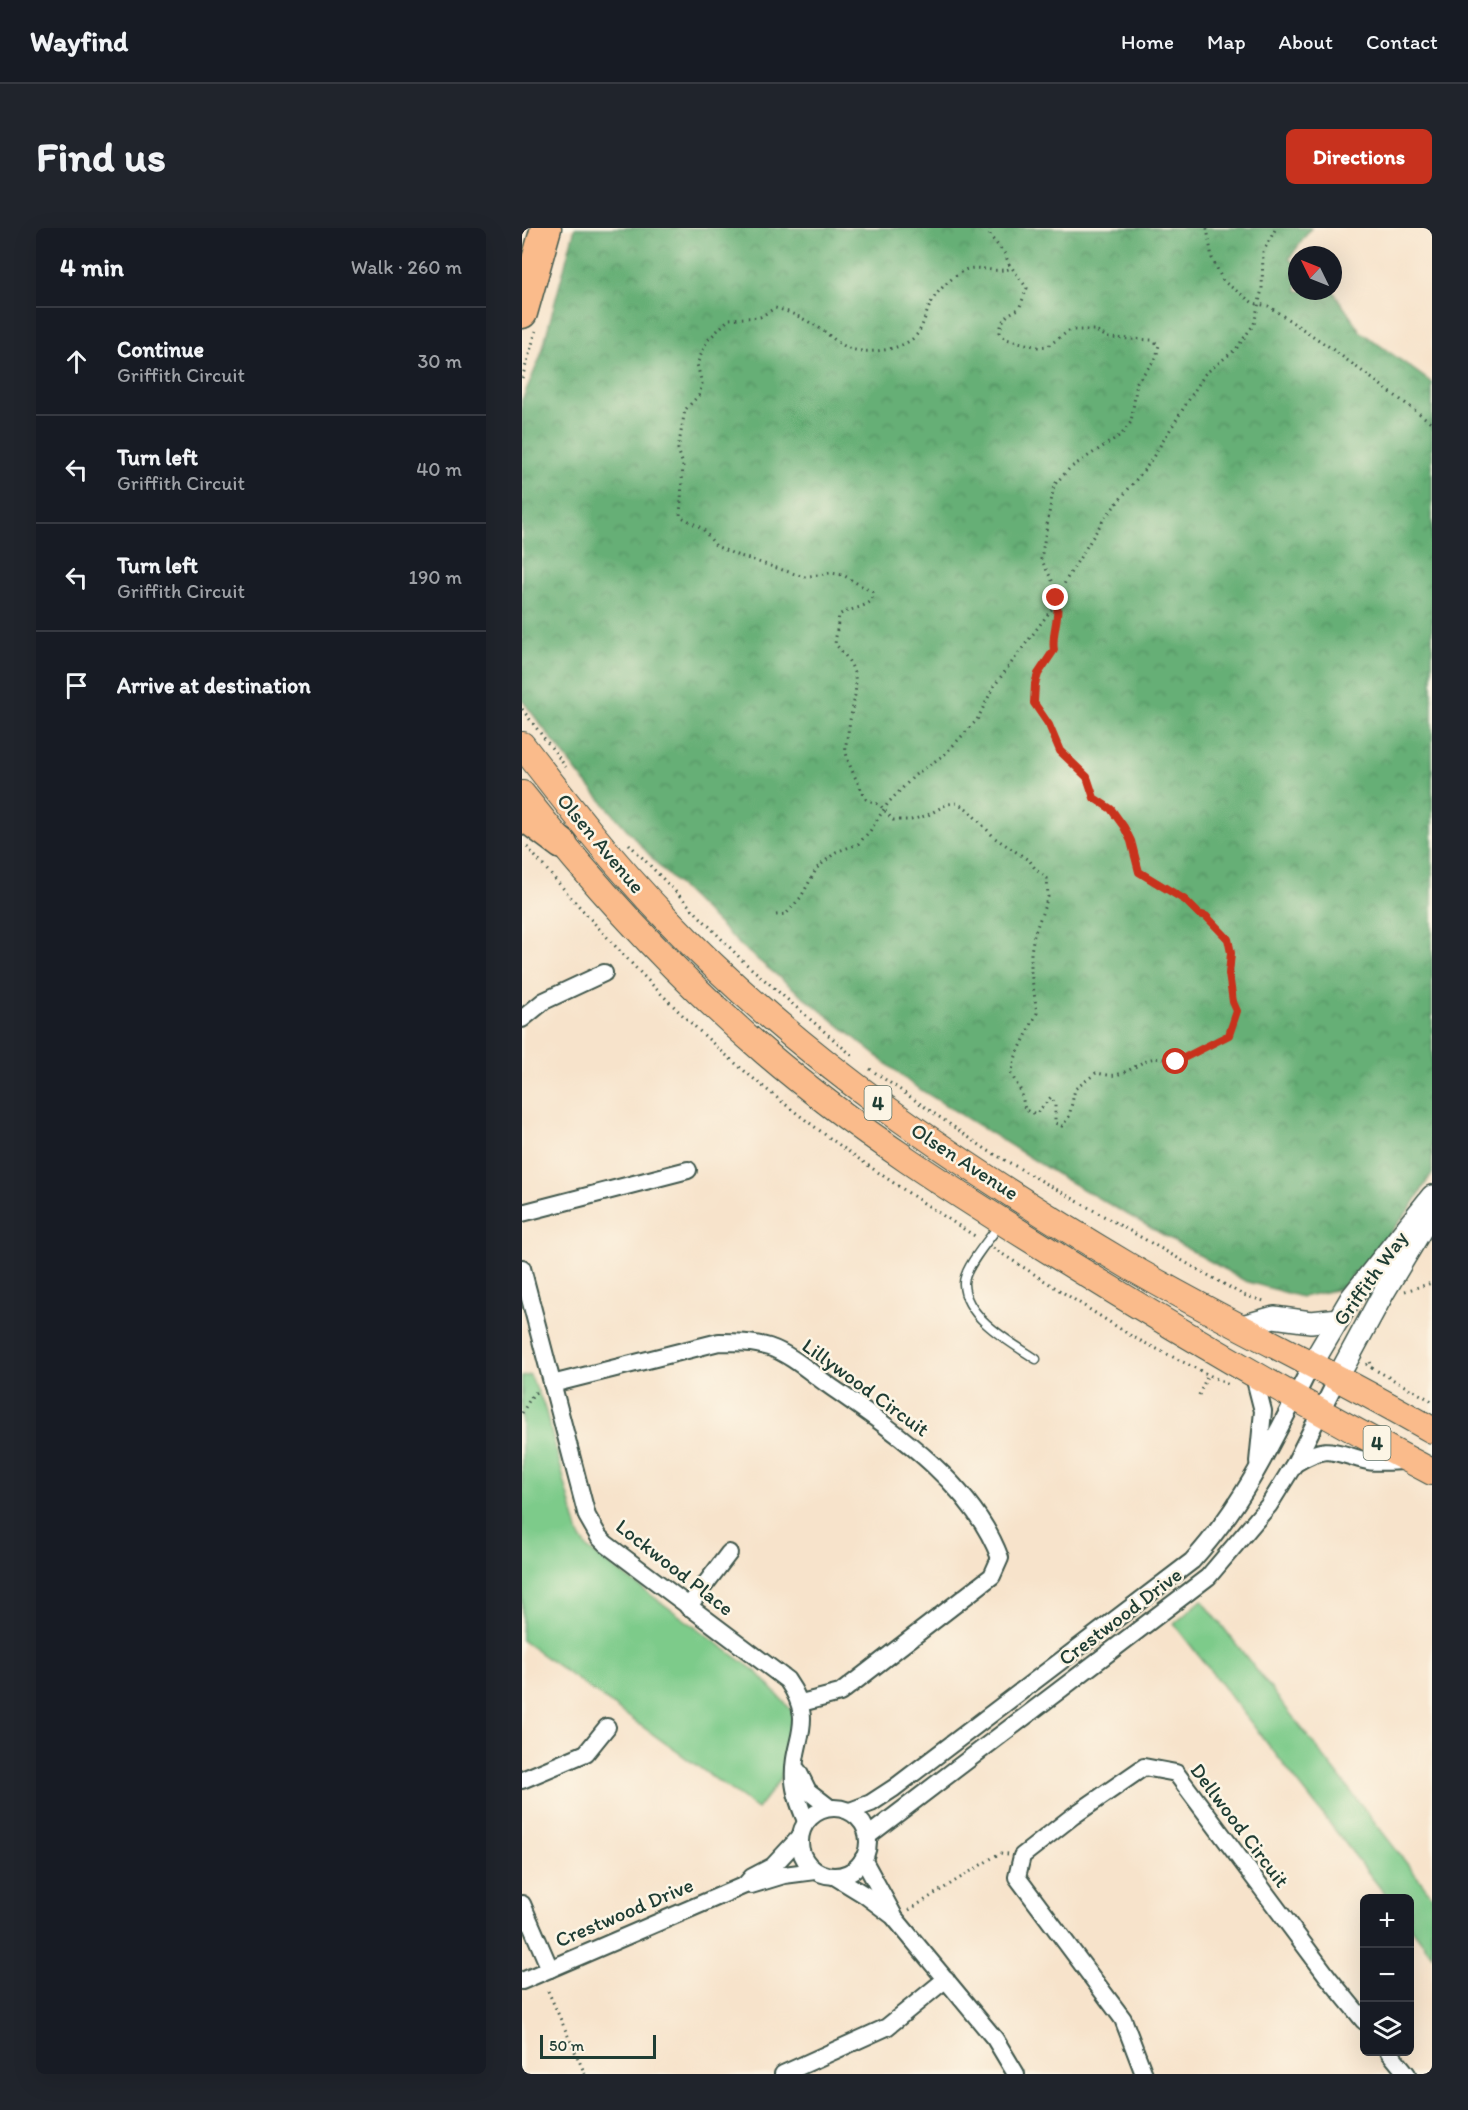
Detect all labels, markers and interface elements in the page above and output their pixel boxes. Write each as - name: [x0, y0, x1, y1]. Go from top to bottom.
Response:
- text: Wayfind: [30, 24, 128, 58]
- text: Home: [1121, 29, 1174, 54]
- text: Map: [1207, 29, 1246, 54]
- text: About: [1279, 29, 1333, 54]
- text: Contact: [1366, 29, 1438, 54]
- button: Directions: [1286, 129, 1432, 184]
- text: Find us: [36, 131, 166, 182]
- north arrow: [1288, 246, 1342, 300]
- text: 4 min: [60, 251, 124, 283]
- text: Walk · 260 m: [351, 255, 462, 279]
- text: Continue: [117, 336, 204, 363]
- icon: ahead: [60, 345, 93, 378]
- text: 30 m: [417, 349, 462, 373]
- text: Griffith Circuit: [117, 363, 245, 387]
- text: Turn left: [117, 444, 198, 471]
- icon: left: [60, 453, 93, 486]
- text: 40 m: [416, 457, 462, 481]
- text: Griffith Circuit: [117, 471, 245, 495]
- text: Turn left: [117, 552, 198, 579]
- icon: left: [60, 561, 93, 594]
- text: 190 m: [409, 565, 462, 589]
- text: Griffith Circuit: [117, 579, 245, 603]
- route end: [1042, 584, 1068, 610]
- icon: arrive: [60, 669, 93, 702]
- text: Arrive at destination: [117, 672, 311, 699]
- street label: Olsen Avenue: [552, 788, 650, 898]
- route start: [1162, 1048, 1188, 1074]
- road number: 4: [864, 1086, 892, 1120]
- street label: Olsen Avenue: [907, 1117, 1023, 1205]
- street label: Griffith Way: [1327, 1226, 1413, 1330]
- street label: Lillywood Circuit: [798, 1332, 935, 1442]
- road number: 4: [1364, 1426, 1390, 1460]
- street label: Lockwood Place: [611, 1513, 739, 1621]
- street label: Crestwood Drive: [1053, 1562, 1187, 1670]
- street label: Dellwood Circuit: [1185, 1758, 1295, 1892]
- street label: Crestwood Drive: [551, 1872, 697, 1952]
- map controls: [1360, 1894, 1414, 2056]
- button: +: [1360, 1894, 1414, 1948]
- button: −: [1360, 1948, 1414, 2002]
- button: layers: [1360, 2002, 1414, 2056]
- scale bar: [540, 2032, 656, 2060]
- text: 50 m: [549, 2036, 584, 2055]

